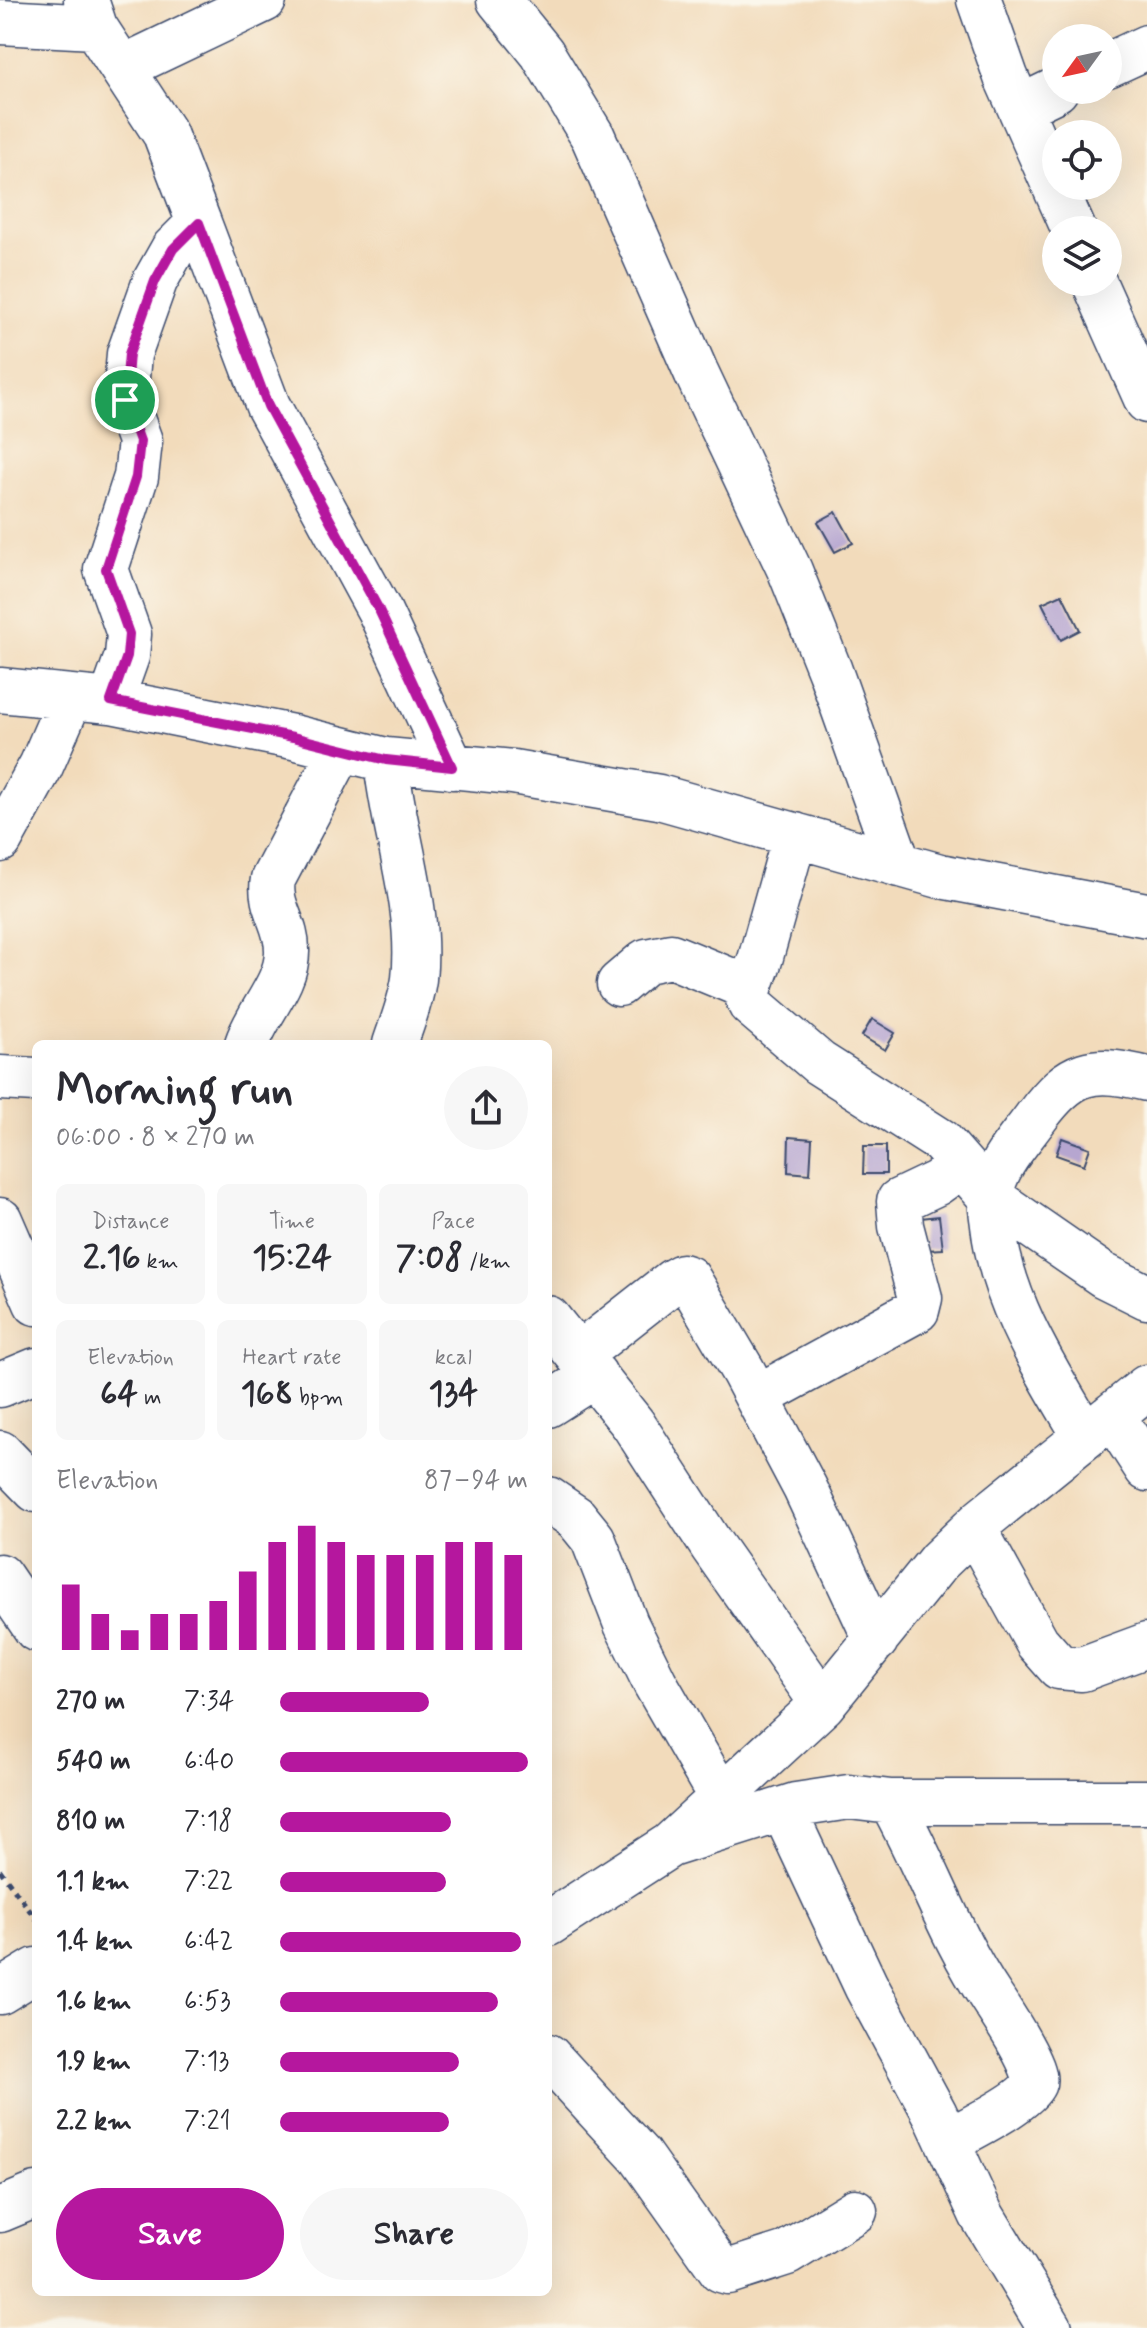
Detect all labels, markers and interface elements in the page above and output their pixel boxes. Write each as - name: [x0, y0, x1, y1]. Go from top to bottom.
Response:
- north arrow: [1042, 24, 1122, 104]
- map controls: [1042, 24, 1122, 296]
- button: locate: [1042, 120, 1122, 200]
- button: layers: [1042, 216, 1122, 296]
- pin: [91, 366, 159, 434]
- icon: arrive: [103, 378, 147, 422]
- text: Morning run: [56, 1062, 293, 1120]
- button: share: [444, 1066, 528, 1150]
- text: 06:00 · 8 × 270 m: [56, 1121, 255, 1155]
- text: Distance: [92, 1208, 169, 1236]
- text: Time: [269, 1208, 315, 1236]
- text: Pace: [431, 1208, 475, 1236]
- text: 2.16: [83, 1236, 141, 1281]
- text: 15:24: [252, 1236, 332, 1281]
- text: 7:08: [396, 1236, 463, 1281]
- text: km: [141, 1248, 179, 1276]
- text: /km: [463, 1248, 511, 1276]
- text: Elevation: [87, 1344, 174, 1372]
- text: Heart rate: [243, 1344, 341, 1372]
- text: kcal: [435, 1344, 472, 1372]
- text: 64: [100, 1372, 138, 1417]
- text: 168: [241, 1372, 293, 1417]
- text: 134: [429, 1372, 478, 1417]
- text: m: [138, 1384, 161, 1412]
- text: bpm: [293, 1384, 343, 1412]
- text: Elevation: [56, 1464, 158, 1498]
- text: 87–94 m: [424, 1464, 528, 1498]
- text: 270 m: [56, 1685, 125, 1719]
- text: 7:34: [184, 1685, 234, 1719]
- text: 540 m: [56, 1745, 131, 1779]
- text: 6:40: [184, 1745, 234, 1779]
- text: 810 m: [56, 1805, 125, 1839]
- text: 7:18: [184, 1805, 233, 1839]
- text: 1.1 km: [56, 1865, 130, 1899]
- text: 7:22: [184, 1865, 233, 1899]
- text: 1.4 km: [56, 1925, 133, 1959]
- text: 6:42: [184, 1925, 233, 1959]
- text: 1.6 km: [56, 1985, 131, 2019]
- text: 6:53: [184, 1985, 231, 2019]
- text: 1.9 km: [56, 2045, 131, 2079]
- text: 7:13: [184, 2045, 229, 2079]
- text: 2.2 km: [56, 2105, 132, 2139]
- text: 7:21: [184, 2105, 231, 2139]
- button: Save: [56, 2188, 284, 2280]
- button: Share: [300, 2188, 528, 2280]

